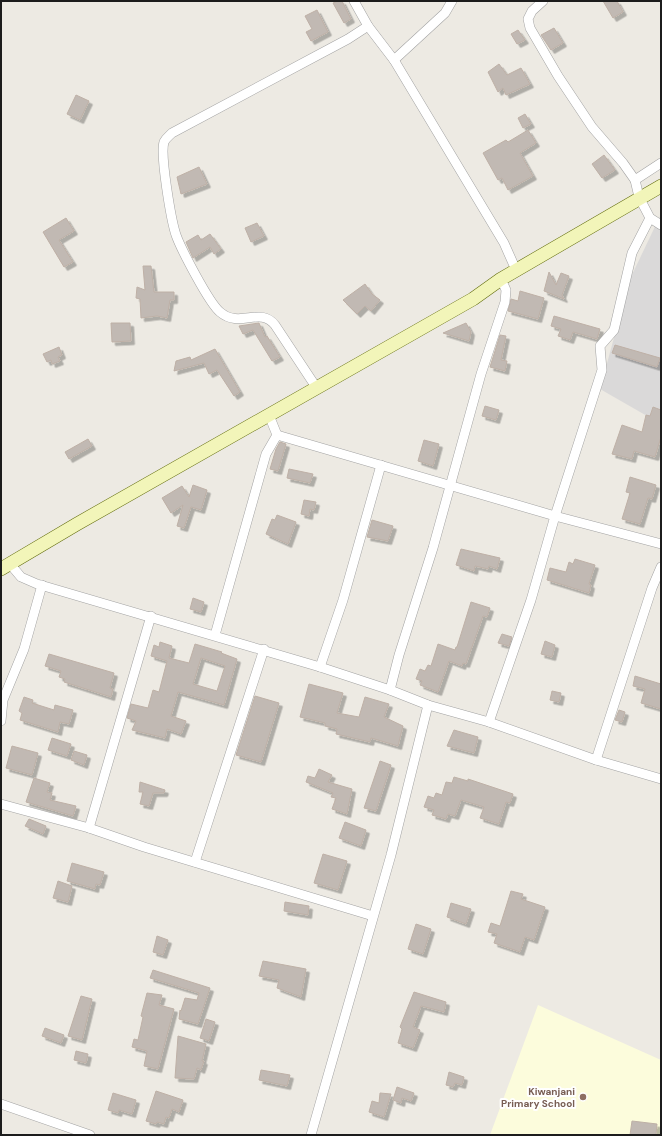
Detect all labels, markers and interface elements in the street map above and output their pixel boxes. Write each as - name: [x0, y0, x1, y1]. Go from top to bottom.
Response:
- place label: Kiwanjani Primary School: [501, 1085, 575, 1110]
- marker: Kiwanjani Primary School: [578, 1092, 588, 1102]

